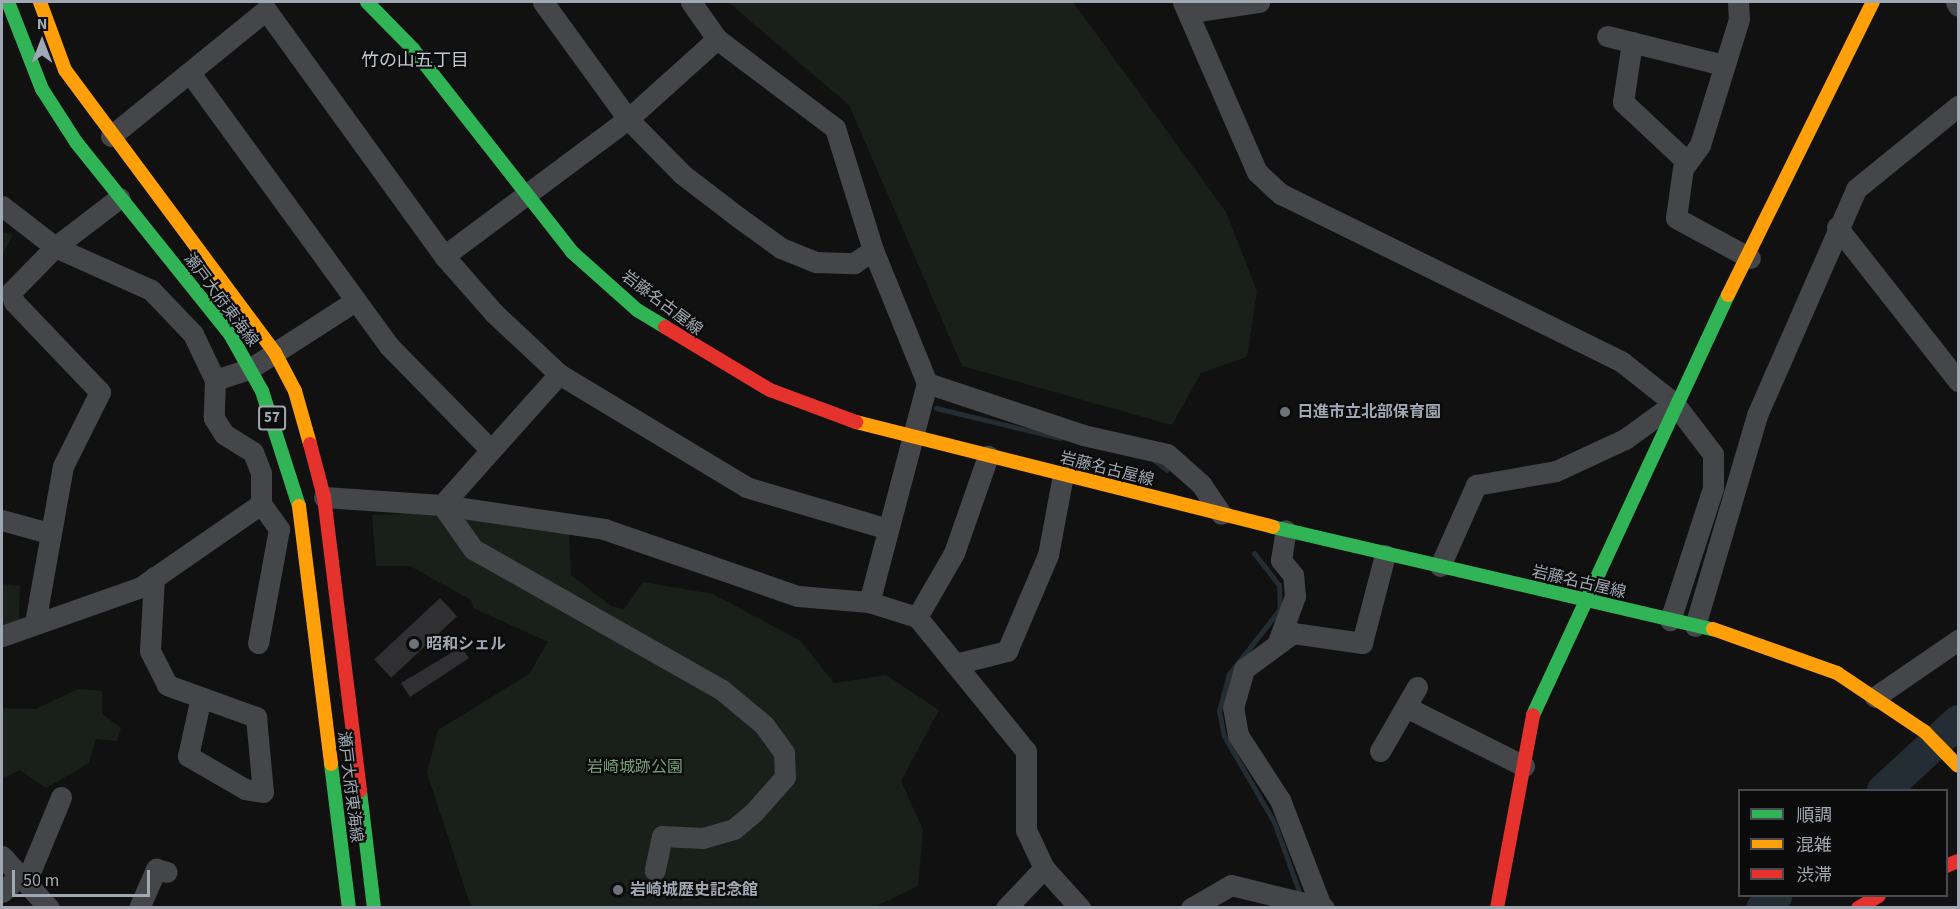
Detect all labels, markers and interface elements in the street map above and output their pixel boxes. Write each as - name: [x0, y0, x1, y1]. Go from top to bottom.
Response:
- north arrow: [12, 12, 72, 72]
- text: N: [37, 13, 47, 35]
- district label: 竹の山五丁目: [361, 50, 469, 72]
- street label: 瀬戸大府東海線: [180, 249, 262, 351]
- street label: 岩藤名古屋線: [618, 266, 706, 340]
- place label: 日進市立北部保育園: [1297, 402, 1441, 422]
- marker: 日進市立北部保育園: [1278, 405, 1292, 419]
- road number: 57: [257, 406, 287, 430]
- street label: 岩藤名古屋線: [1058, 448, 1156, 490]
- street label: 岩藤名古屋線: [1530, 562, 1628, 602]
- place label: 昭和シェル: [426, 634, 506, 654]
- marker: 昭和シェル: [407, 637, 421, 651]
- street label: 瀬戸大府東海線: [334, 730, 366, 844]
- park label: 岩崎城跡公園: [587, 757, 683, 777]
- legend: [1738, 789, 1948, 897]
- text: 順調: [1796, 803, 1832, 828]
- text: 混雑: [1796, 833, 1832, 858]
- scale bar: [15, 858, 153, 896]
- text: 渋滞: [1796, 863, 1832, 888]
- text: 50 m: [23, 868, 59, 893]
- place label: 岩崎城歴史記念館: [630, 880, 758, 900]
- marker: 岩崎城歴史記念館: [611, 883, 625, 897]

